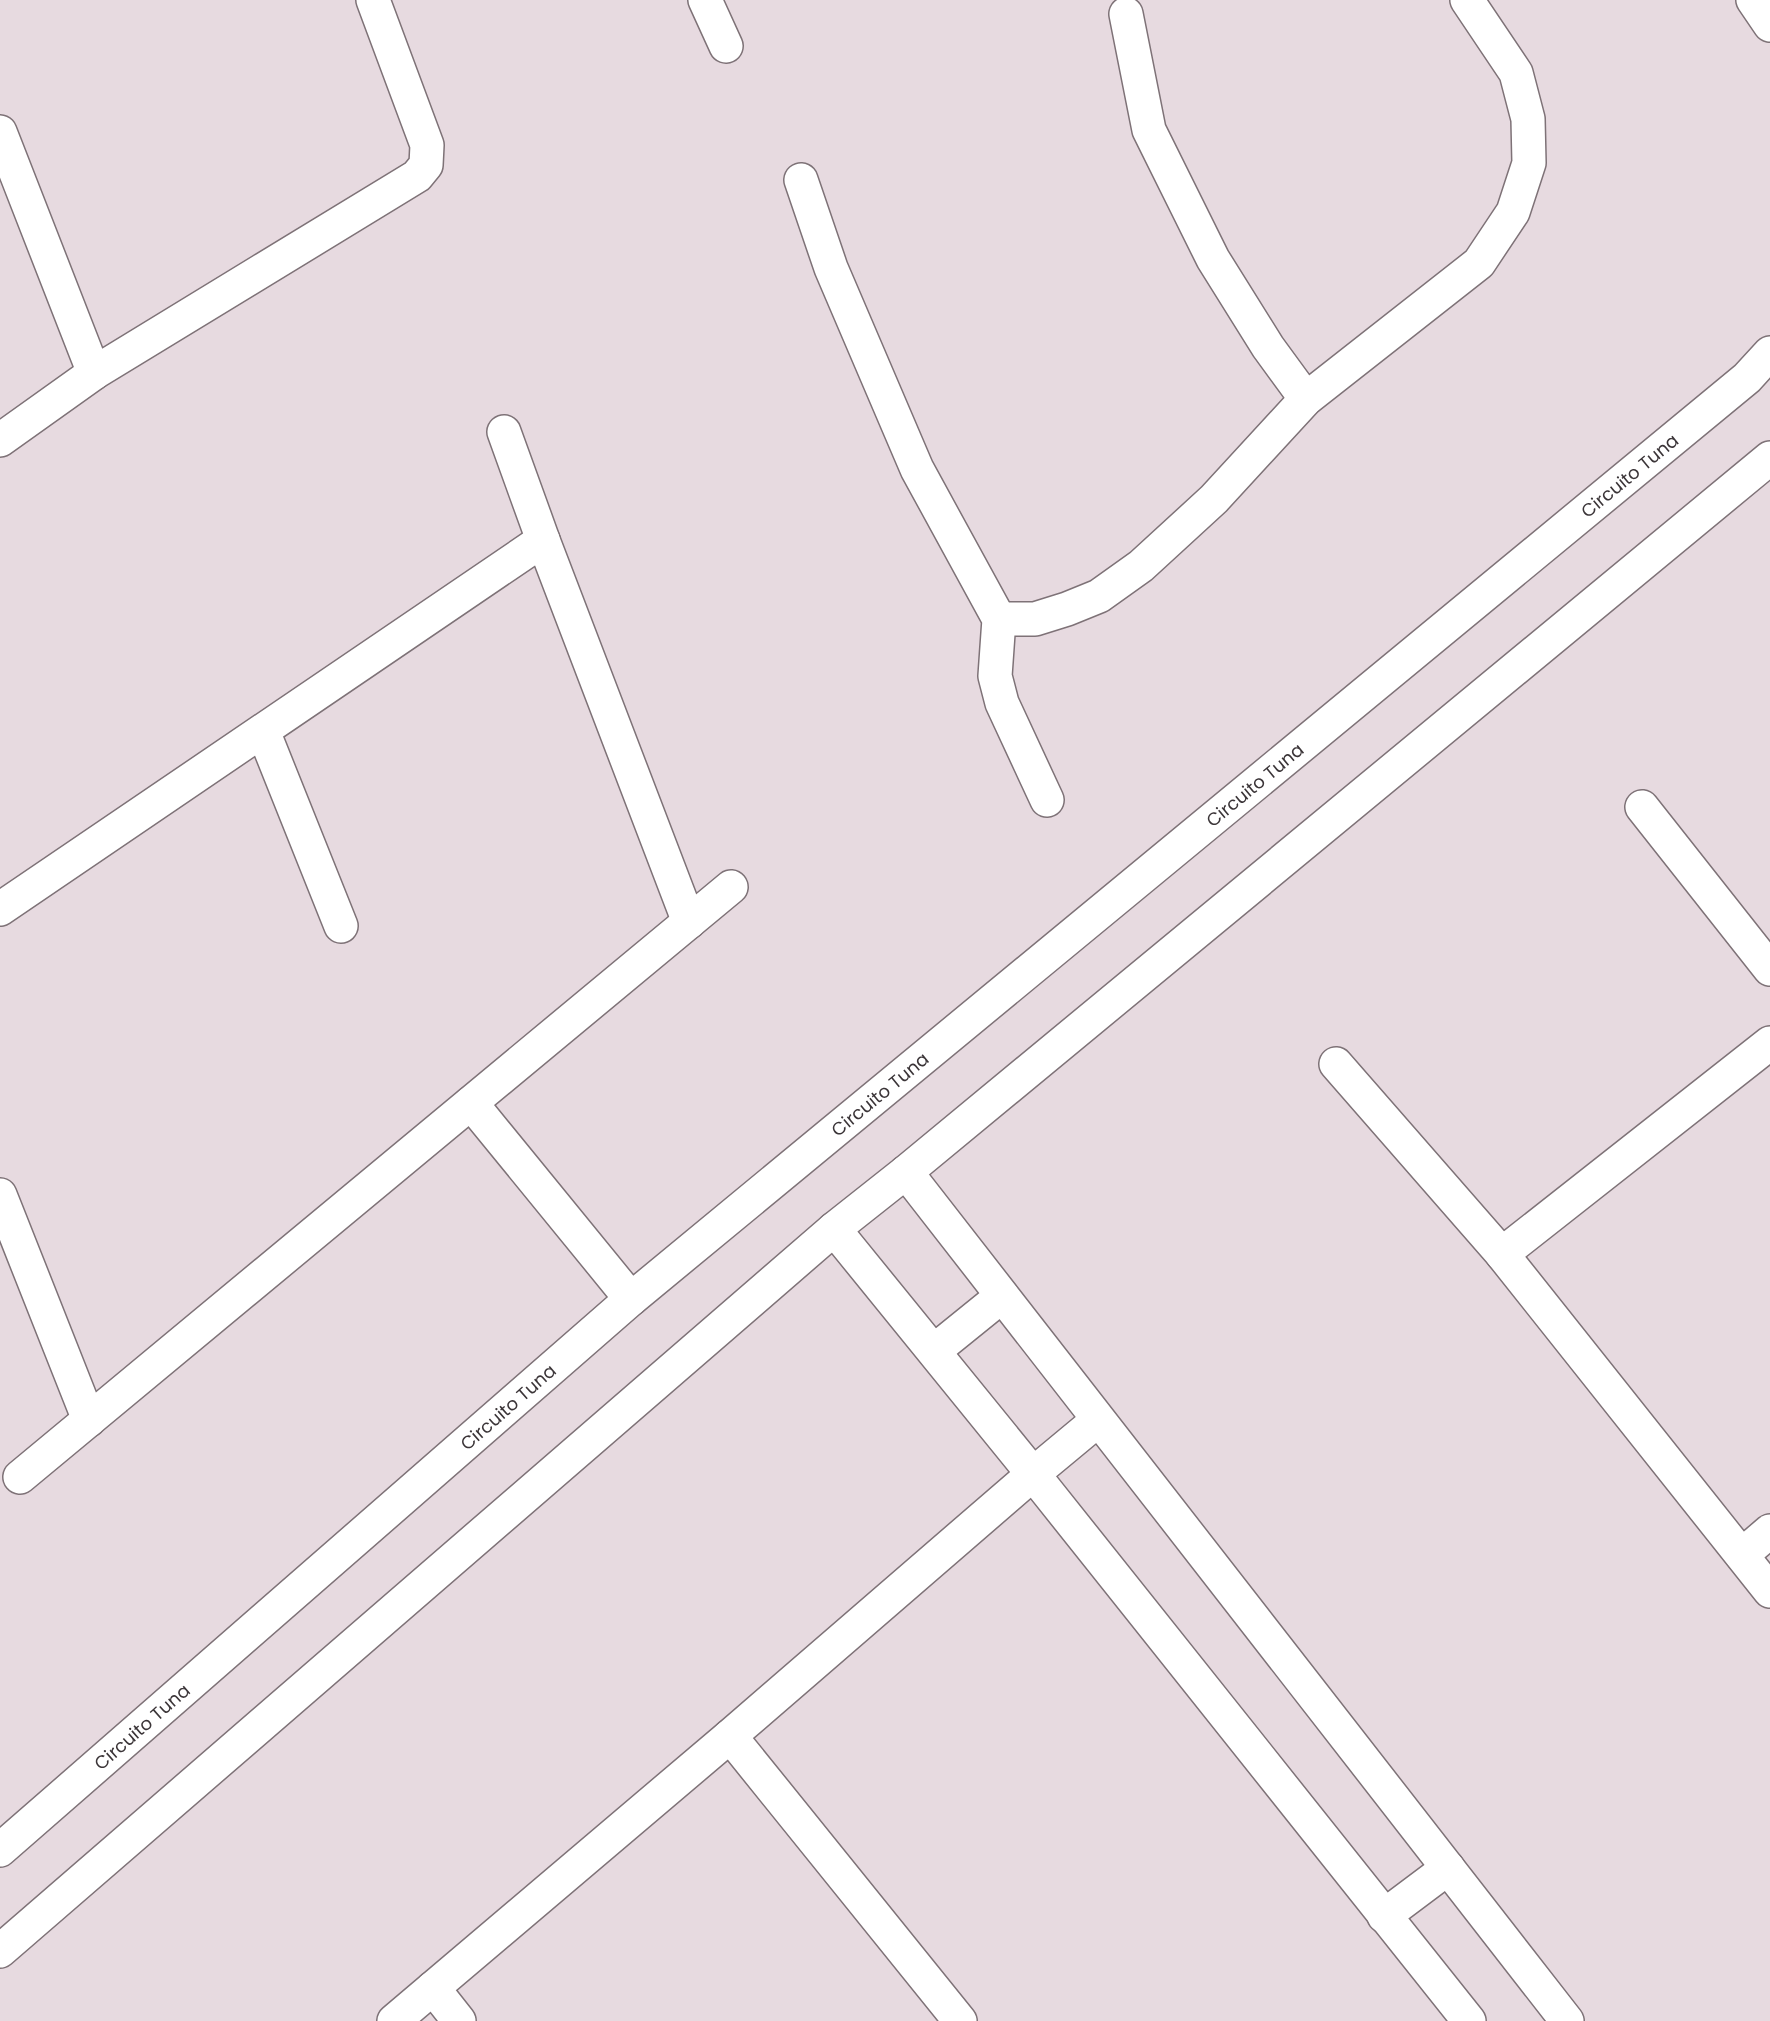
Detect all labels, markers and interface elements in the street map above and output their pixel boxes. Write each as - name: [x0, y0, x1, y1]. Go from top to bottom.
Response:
- street label: Circuito Tuna: [1575, 427, 1683, 523]
- street label: Circuito Tuna: [1200, 737, 1309, 832]
- street label: Circuito Tuna: [825, 1046, 934, 1142]
- street label: Circuito Tuna: [454, 1358, 561, 1456]
- street label: Circuito Tuna: [88, 1678, 195, 1775]

